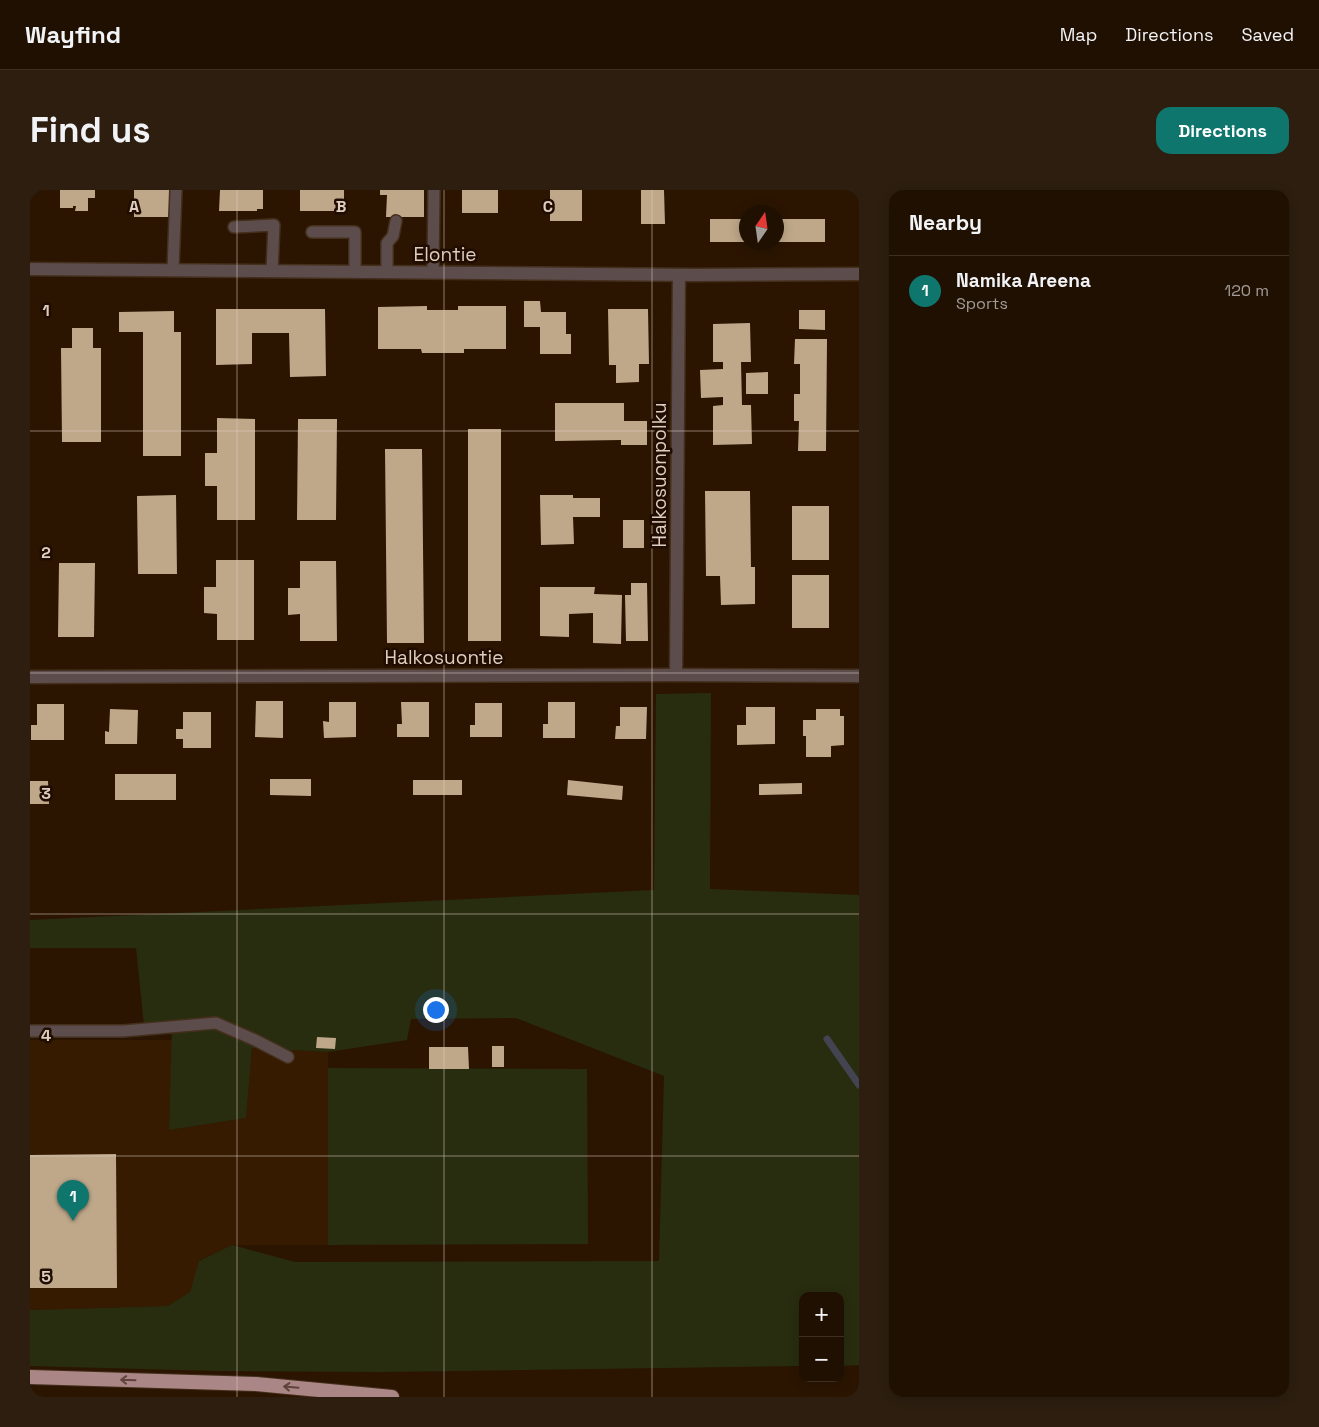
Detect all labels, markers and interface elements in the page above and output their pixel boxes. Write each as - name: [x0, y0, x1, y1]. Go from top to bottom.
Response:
- text: Wayfind: [25, 19, 121, 50]
- text: Map: [1060, 23, 1097, 46]
- text: Directions: [1125, 23, 1214, 46]
- text: Saved: [1242, 23, 1294, 46]
- button: Directions: [1156, 107, 1289, 154]
- text: Find us: [30, 108, 151, 152]
- text: A: [129, 196, 139, 217]
- text: B: [336, 196, 346, 217]
- text: C: [543, 196, 553, 217]
- north arrow: [739, 205, 784, 250]
- text: Nearby: [909, 209, 982, 236]
- street label: Elontie: [413, 242, 477, 267]
- text: Namika Areena: [956, 268, 1091, 293]
- text: 1: [921, 280, 929, 301]
- text: 120 m: [1225, 280, 1269, 301]
- text: Sports: [956, 293, 1008, 314]
- text: 1: [42, 300, 50, 321]
- street label: Halkosuonpolku: [647, 402, 672, 548]
- text: 2: [41, 542, 51, 563]
- street label: Halkosuontie: [385, 645, 503, 670]
- text: 3: [41, 783, 51, 804]
- your location: [423, 997, 449, 1023]
- text: 4: [41, 1025, 51, 1046]
- pin: 1: [57, 1180, 89, 1221]
- text: 5: [41, 1266, 51, 1287]
- map controls: [799, 1292, 844, 1382]
- button: +: [799, 1292, 844, 1337]
- button: −: [799, 1337, 844, 1382]
- one-way arrow: [121, 1375, 137, 1385]
- one-way arrow: [283, 1383, 299, 1392]

